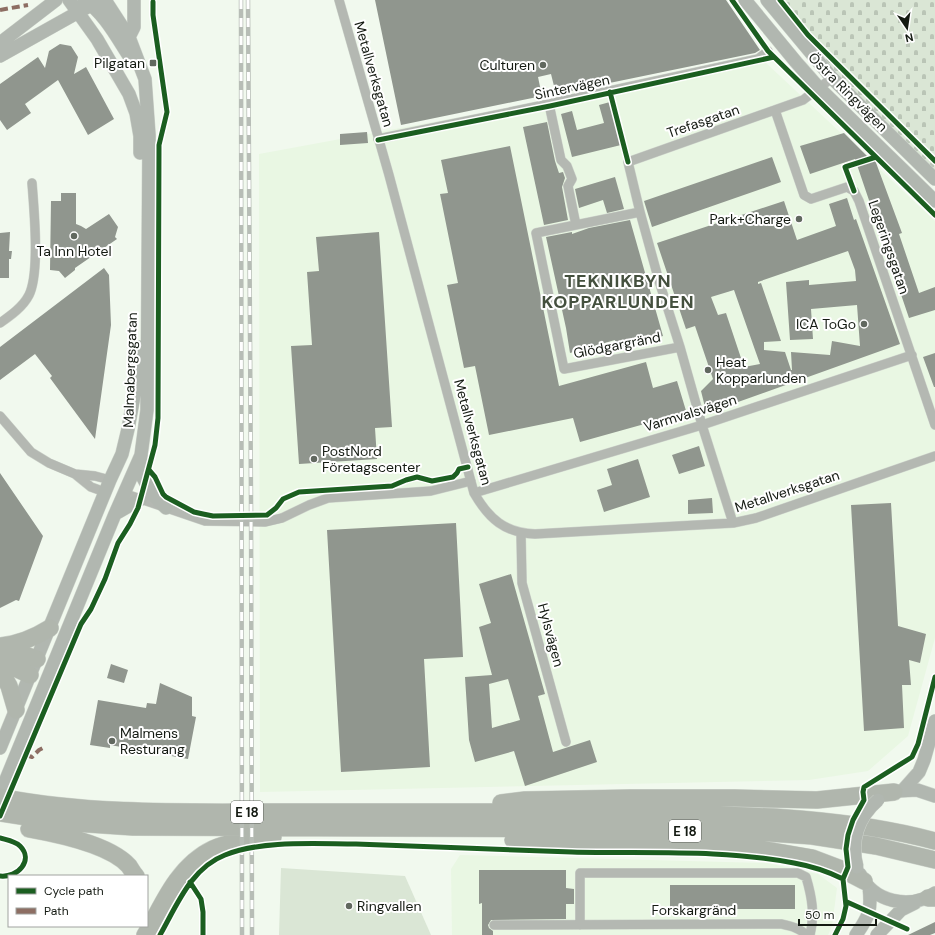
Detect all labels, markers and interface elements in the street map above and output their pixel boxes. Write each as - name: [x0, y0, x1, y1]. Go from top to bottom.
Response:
- north arrow: [887, 8, 927, 48]
- street label: Metallverksgatan: [350, 19, 398, 129]
- text: N: [904, 30, 915, 45]
- street label: Östra Ringvägen: [804, 48, 892, 136]
- place label: Pilgatan: [94, 54, 145, 72]
- place label: Culturen: [479, 56, 535, 74]
- marker: Pilgatan: [148, 58, 158, 68]
- marker: Culturen: [538, 60, 548, 70]
- street label: Sintervägen: [533, 70, 611, 104]
- street label: Trefasgatan: [664, 100, 742, 142]
- street label: Legeringsgatan: [864, 198, 914, 296]
- place label: Park+Charge: [709, 210, 791, 228]
- marker: Park+Charge: [794, 214, 804, 224]
- marker: Ta Inn Hotel: [69, 231, 79, 241]
- place label: Ta Inn Hotel: [36, 242, 112, 260]
- district label: TEKNIKBYN KOPPARLUNDEN: [541, 269, 695, 314]
- street label: Malmabergsgatan: [119, 312, 141, 428]
- place label: ICA ToGo: [796, 315, 856, 333]
- marker: ICA ToGo: [859, 319, 869, 329]
- street label: Glödgargränd: [572, 328, 662, 362]
- place label: Heat Kopparlunden: [716, 353, 806, 387]
- marker: Heat Kopparlunden: [703, 365, 713, 375]
- street label: Metallverksgatan: [450, 377, 496, 487]
- street label: Varmvalsvägen: [641, 390, 739, 436]
- place label: PostNord Företagscenter: [322, 442, 421, 476]
- marker: PostNord Företagscenter: [309, 454, 319, 464]
- street label: Metallverksgatan: [732, 466, 842, 516]
- street label: Hylsvägen: [534, 601, 568, 669]
- place label: Malmens Resturang: [120, 724, 185, 758]
- marker: Malmens Resturang: [107, 736, 117, 746]
- road number: E 18: [231, 801, 263, 823]
- road number: E 18: [669, 820, 701, 842]
- legend: [8, 875, 148, 927]
- text: Cycle path: [44, 883, 104, 899]
- place label: Ringvallen: [357, 897, 421, 915]
- marker: Ringvallen: [344, 901, 354, 911]
- street label: Forskargränd: [652, 901, 736, 919]
- scale bar: [799, 901, 876, 927]
- text: Path: [44, 903, 69, 919]
- text: 50 m: [805, 907, 834, 923]

